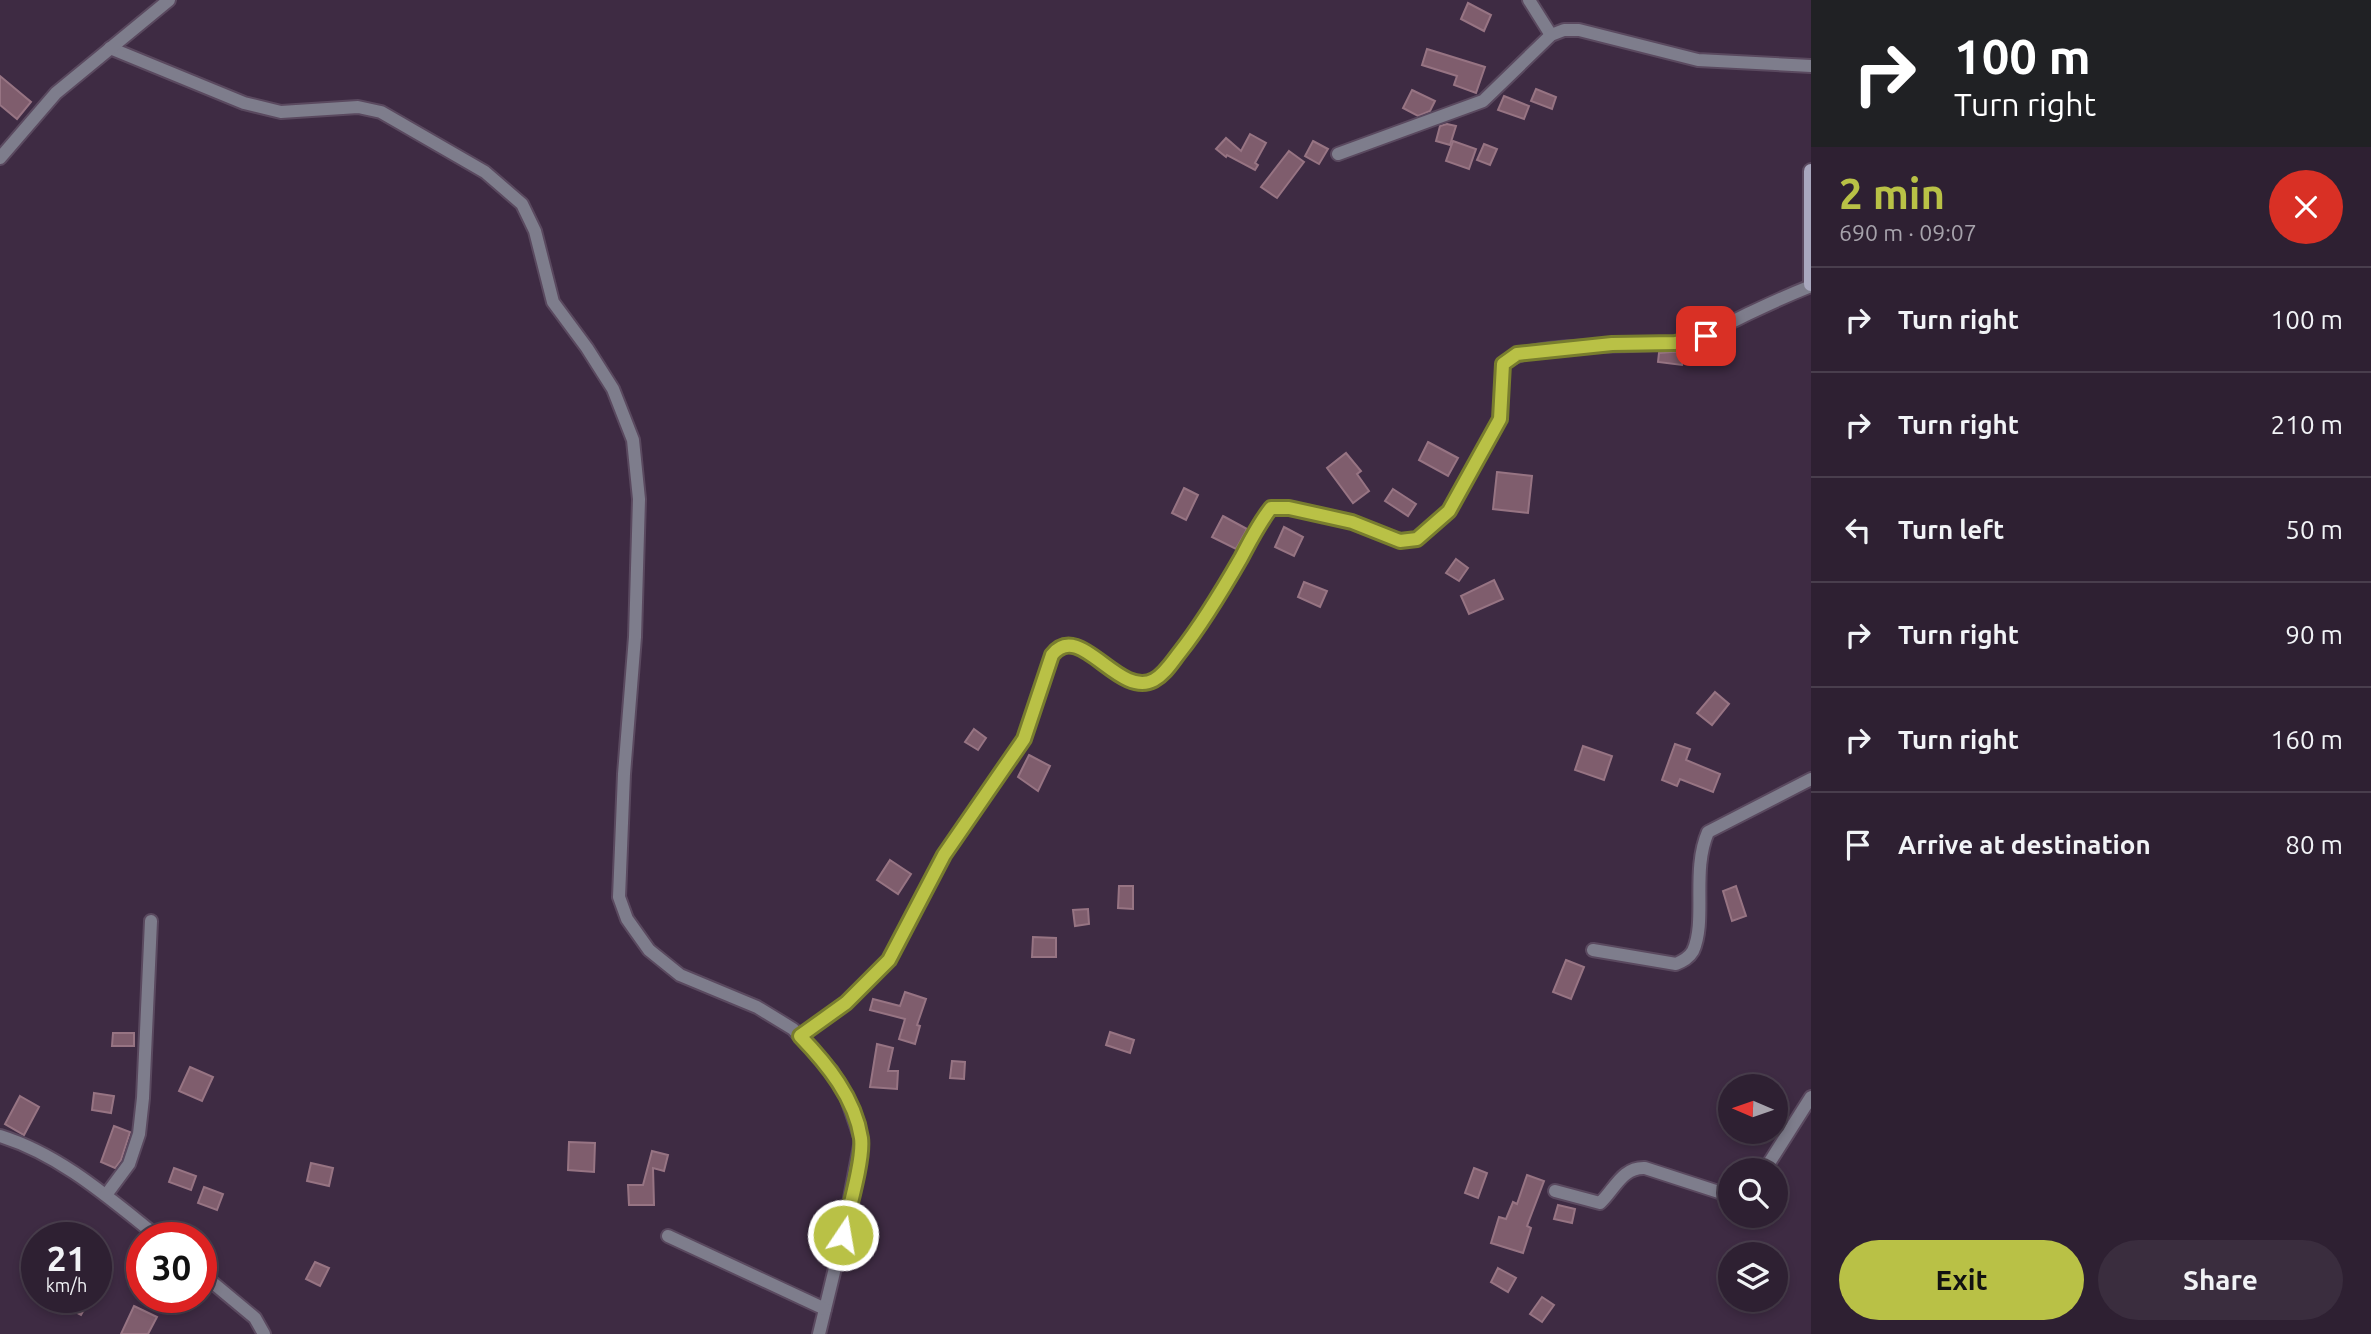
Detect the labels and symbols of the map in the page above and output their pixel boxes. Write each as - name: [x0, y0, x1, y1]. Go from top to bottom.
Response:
- pin: [1676, 306, 1736, 366]
- north arrow: [1718, 1074, 1788, 1144]
- position arrow: [806, 1198, 880, 1272]
- speed limit sign: 30: [126, 1222, 217, 1313]

